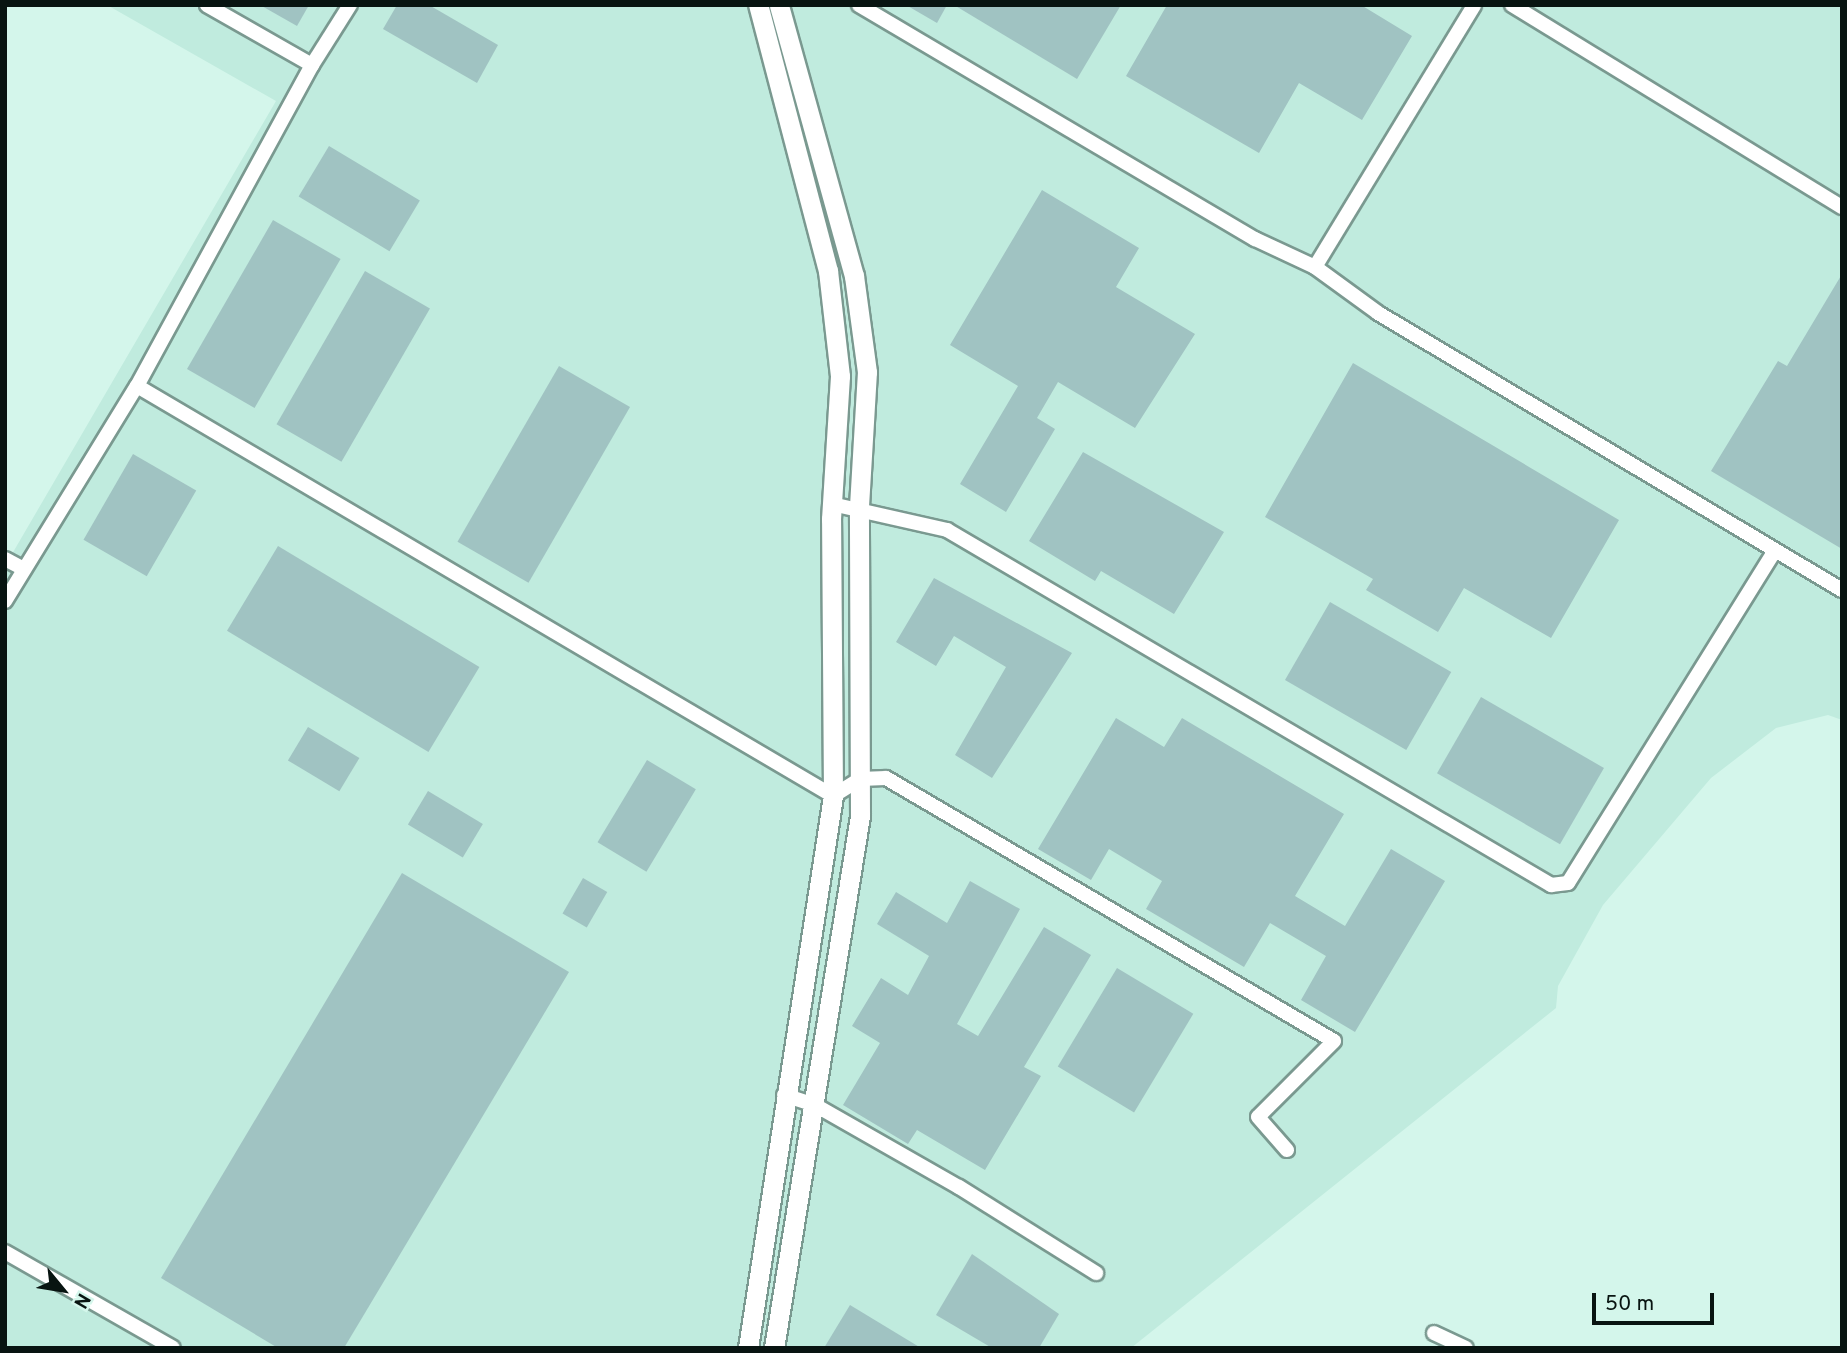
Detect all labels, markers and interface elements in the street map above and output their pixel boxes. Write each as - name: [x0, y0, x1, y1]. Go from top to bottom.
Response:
- north arrow: [28, 1255, 98, 1325]
- scale bar: [1595, 1280, 1717, 1324]
- text: N: [67, 1289, 95, 1312]
- text: 50 m: [1605, 1291, 1654, 1318]

